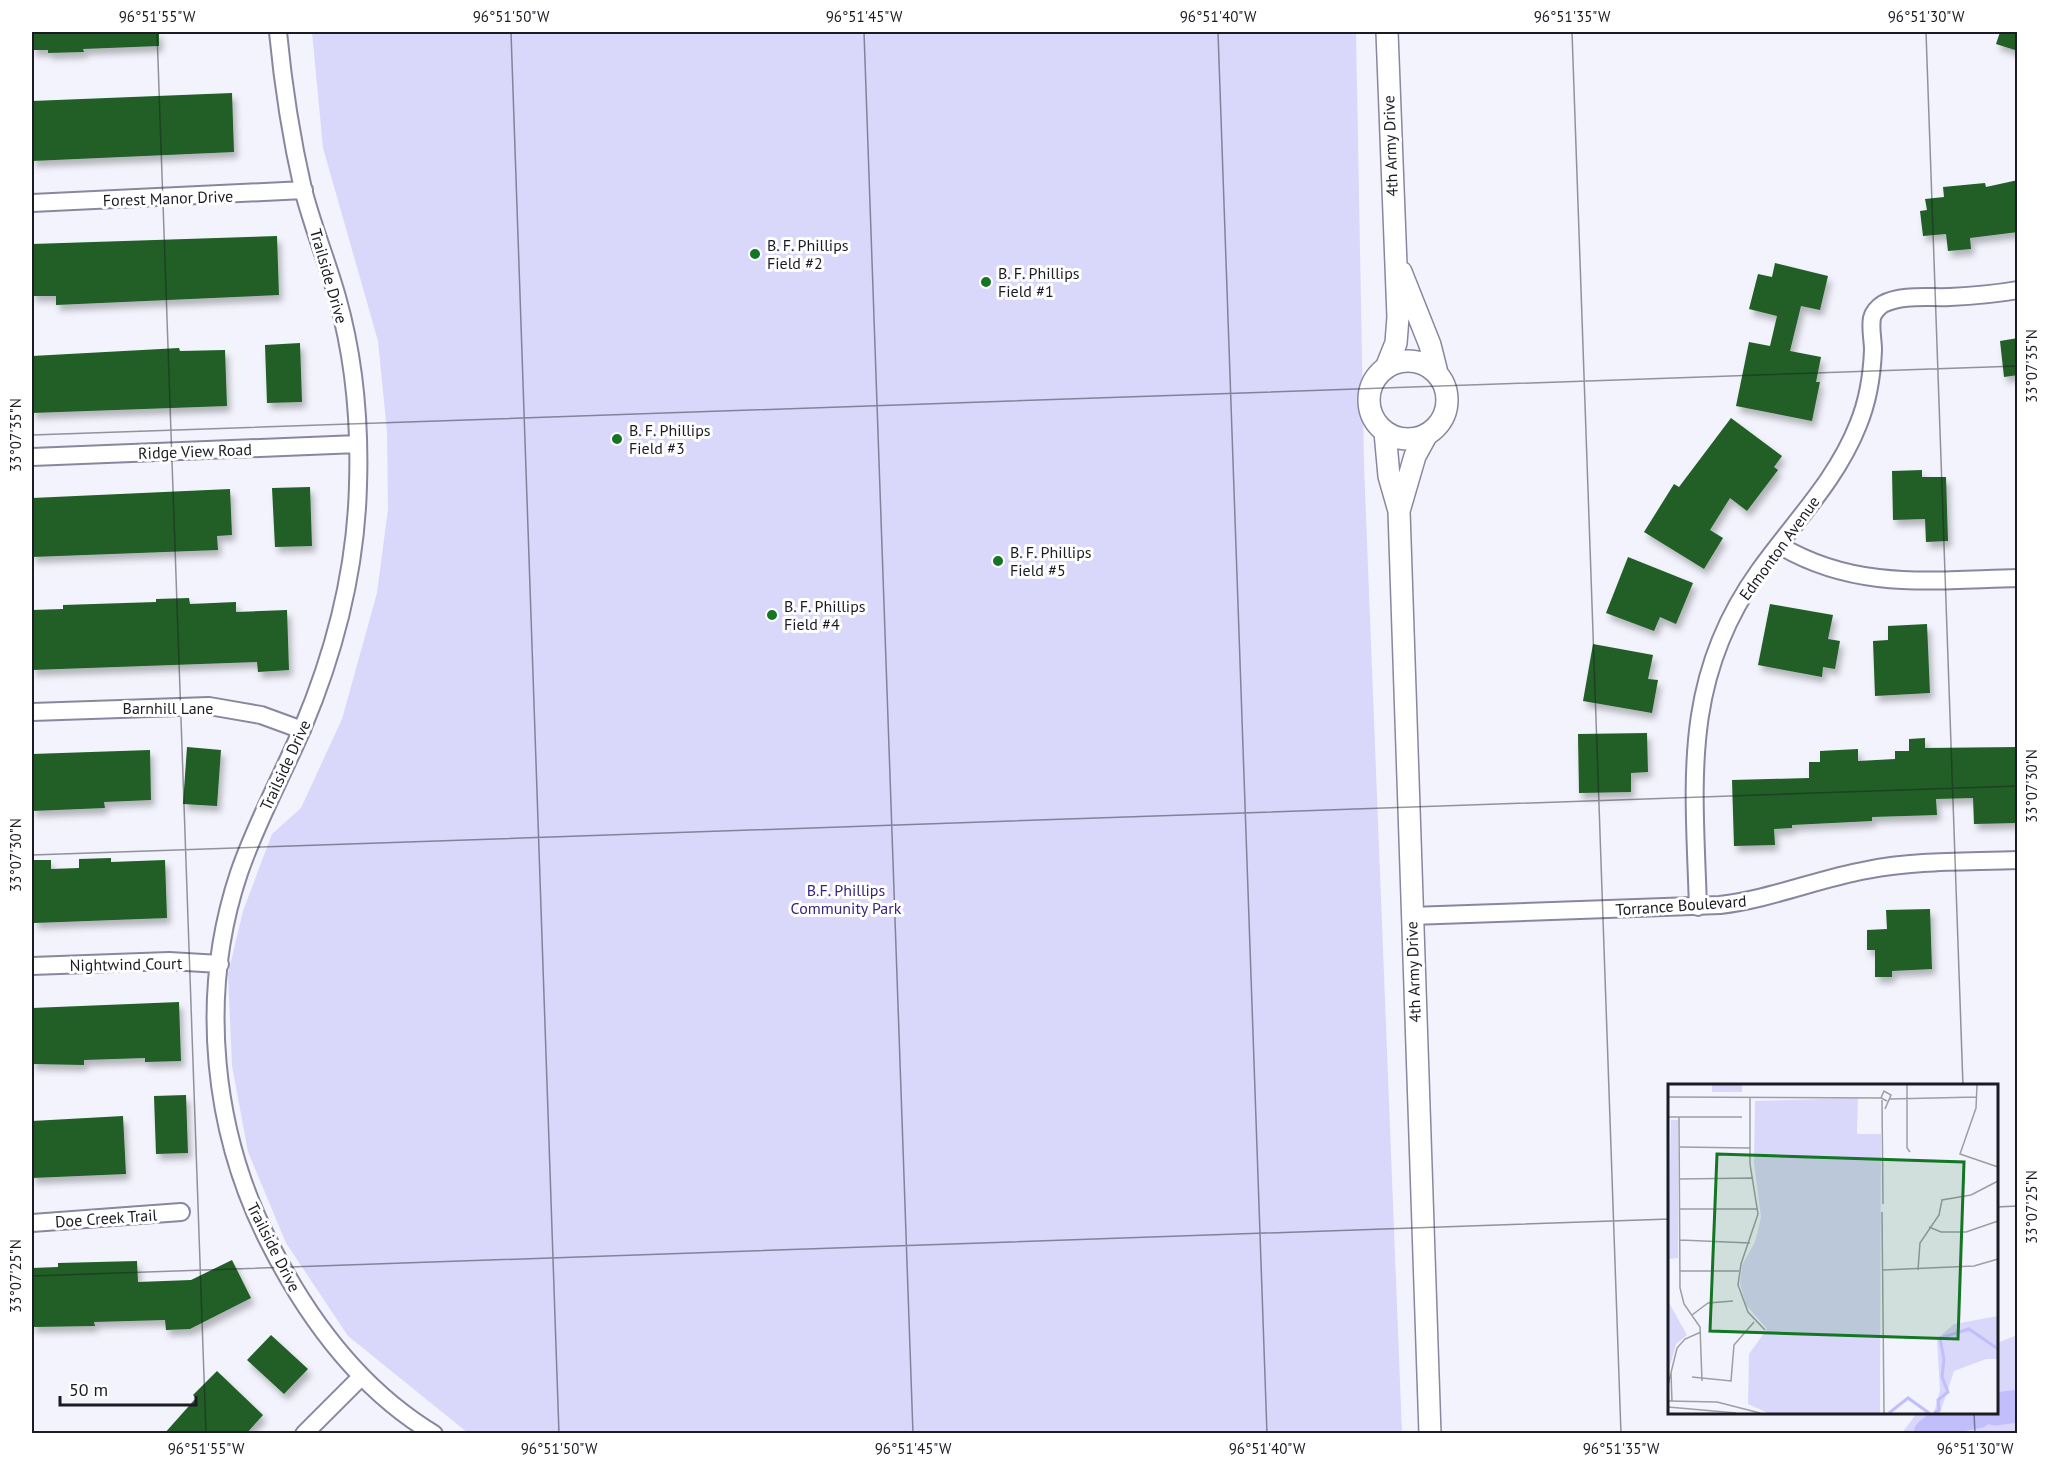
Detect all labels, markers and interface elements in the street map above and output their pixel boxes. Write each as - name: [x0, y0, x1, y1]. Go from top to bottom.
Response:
- text: 96°51'55"W: [119, 7, 196, 26]
- text: 96°51'50"W: [473, 7, 550, 26]
- text: 96°51'45"W: [826, 7, 903, 26]
- text: 96°51'40"W: [1180, 7, 1257, 26]
- text: 96°51'35"W: [1534, 7, 1611, 26]
- text: 96°51'30"W: [1888, 7, 1965, 26]
- street label: 4th Army Drive: [1378, 95, 1402, 197]
- street label: Forest Manor Drive: [103, 186, 233, 210]
- street label: Trailside Drive: [306, 226, 352, 326]
- place label: B. F. Phillips Field #2: [767, 235, 849, 273]
- marker: B. F. Phillips Field #2: [748, 247, 762, 261]
- place label: B. F. Phillips Field #1: [998, 263, 1080, 301]
- marker: B. F. Phillips Field #1: [979, 275, 993, 289]
- text: 33°07'35"N: [2022, 329, 2041, 403]
- text: 33°07'35"N: [6, 398, 25, 472]
- place label: B. F. Phillips Field #3: [629, 420, 711, 458]
- marker: B. F. Phillips Field #3: [610, 432, 624, 446]
- street label: Ridge View Road: [138, 439, 252, 463]
- street label: Edmonton Avenue: [1735, 492, 1823, 604]
- place label: B. F. Phillips Field #5: [1010, 542, 1092, 580]
- marker: B. F. Phillips Field #5: [991, 554, 1005, 568]
- place label: B. F. Phillips Field #4: [784, 596, 866, 634]
- marker: B. F. Phillips Field #4: [765, 608, 779, 622]
- street label: Barnhill Lane: [123, 698, 213, 718]
- street label: Trailside Drive: [255, 717, 315, 813]
- text: 33°07'30"N: [2022, 749, 2041, 823]
- text: 33°07'30"N: [6, 818, 25, 892]
- park label: B.F. Phillips Community Park: [791, 880, 902, 918]
- street label: Torrance Boulevard: [1615, 890, 1747, 920]
- street label: 4th Army Drive: [1401, 921, 1425, 1023]
- street label: Nightwind Court: [70, 953, 183, 975]
- inset map: [1668, 1084, 1998, 1414]
- text: 33°07'25"N: [2022, 1170, 2041, 1244]
- street label: Trailside Drive: [243, 1199, 305, 1295]
- street label: Doe Creek Trail: [54, 1204, 158, 1232]
- text: 33°07'25"N: [6, 1239, 25, 1313]
- scale bar: [60, 1369, 196, 1407]
- text: 50 m: [69, 1378, 108, 1401]
- text: 96°51'55"W: [168, 1439, 245, 1458]
- text: 96°51'50"W: [521, 1439, 598, 1458]
- text: 96°51'45"W: [875, 1439, 952, 1458]
- text: 96°51'40"W: [1229, 1439, 1306, 1458]
- text: 96°51'35"W: [1583, 1439, 1660, 1458]
- text: 96°51'30"W: [1937, 1439, 2014, 1458]

